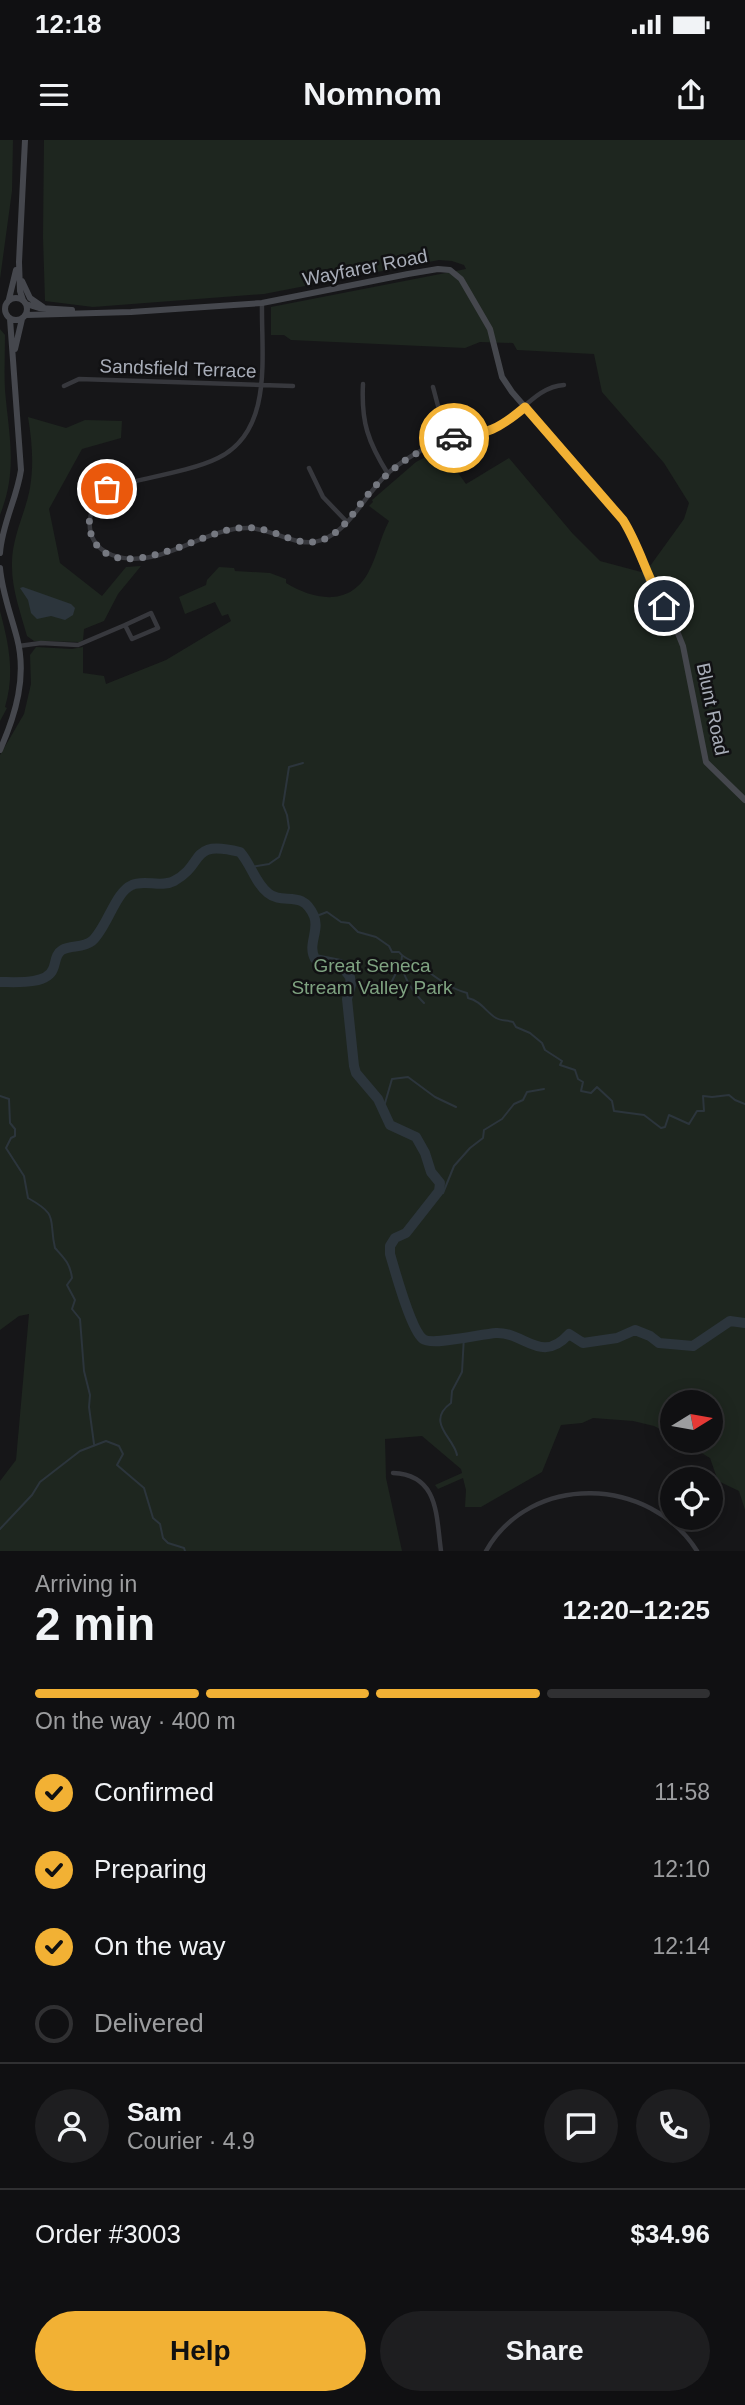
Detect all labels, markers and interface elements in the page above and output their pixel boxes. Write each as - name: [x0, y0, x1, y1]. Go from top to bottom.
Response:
- text: 12:18: [35, 9, 102, 39]
- icon: menu: [35, 76, 73, 114]
- text: Nomnom: [303, 76, 442, 112]
- icon: share: [672, 76, 710, 114]
- street label: Wayfarer Road: [301, 245, 429, 290]
- street label: Sandsfield Terrace: [99, 355, 257, 382]
- courier: [419, 403, 489, 473]
- icon: car: [435, 419, 473, 457]
- pin: [77, 459, 137, 519]
- icon: bag: [88, 470, 126, 508]
- pin: [634, 576, 694, 636]
- icon: home: [645, 587, 683, 625]
- street label: Blunt Road: [692, 661, 733, 757]
- park label: Great Seneca Stream Valley Park: [291, 955, 453, 998]
- north arrow: [660, 1390, 723, 1452]
- map controls: [660, 1390, 723, 1530]
- button: locate: [660, 1467, 723, 1530]
- text: Arriving in: [35, 1571, 137, 1597]
- text: 12:20–12:25: [563, 1595, 710, 1625]
- text: 2 min: [35, 1598, 155, 1650]
- text: On the way · 400 m: [35, 1708, 236, 1734]
- icon: check: [35, 1774, 73, 1812]
- text: Confirmed: [94, 1777, 214, 1807]
- text: 11:58: [654, 1779, 710, 1805]
- icon: check: [35, 1851, 73, 1889]
- text: Preparing: [94, 1854, 207, 1884]
- text: 12:10: [652, 1856, 710, 1882]
- icon: check: [35, 1928, 73, 1966]
- text: On the way: [94, 1931, 226, 1961]
- text: 12:14: [652, 1933, 710, 1959]
- text: Delivered: [94, 2008, 204, 2038]
- button: person: [35, 2089, 109, 2163]
- button: chat: [544, 2089, 618, 2163]
- button: phone: [636, 2089, 710, 2163]
- text: Sam: [127, 2097, 182, 2127]
- text: Courier · 4.9: [127, 2128, 255, 2154]
- text: Order #3003: [35, 2219, 181, 2249]
- text: $34.96: [630, 2219, 710, 2249]
- button: Help: [35, 2311, 366, 2391]
- button: Share: [380, 2311, 710, 2391]

